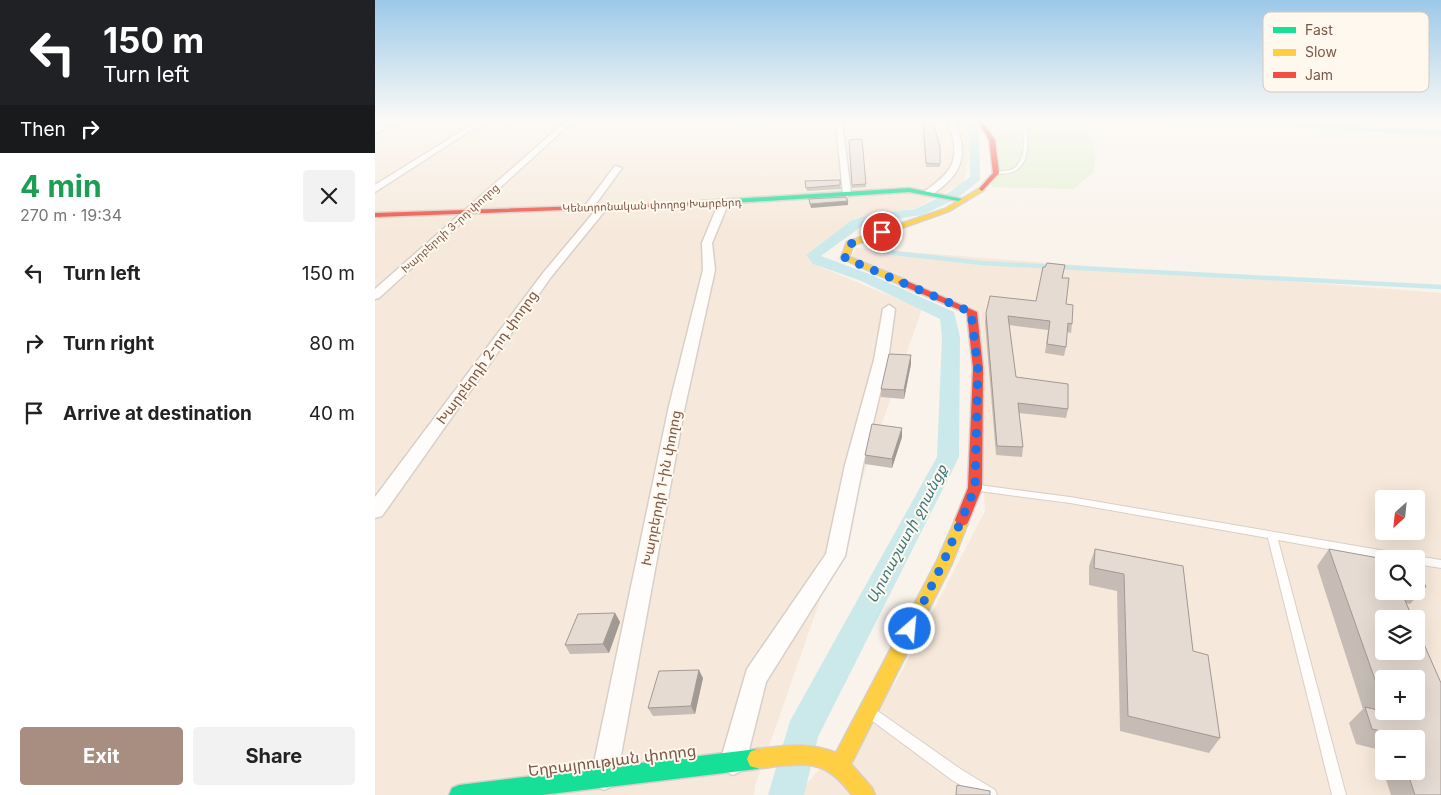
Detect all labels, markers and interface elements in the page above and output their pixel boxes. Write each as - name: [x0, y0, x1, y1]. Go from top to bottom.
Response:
- legend: [1263, 12, 1429, 92]
- text: 150 m: [103, 19, 204, 61]
- icon: left: [20, 20, 85, 85]
- text: Fast: [1305, 21, 1333, 38]
- text: Slow: [1305, 43, 1337, 60]
- text: Turn left: [103, 61, 189, 87]
- text: Jam: [1305, 66, 1333, 83]
- icon: right: [76, 115, 104, 143]
- text: Then: [20, 118, 66, 141]
- text: 4 min: [20, 168, 102, 204]
- button: close: [303, 170, 355, 222]
- street label: Խարբերդի 3-րդ փողոց: [398, 180, 502, 276]
- street label: Կենտրոնական փողոց Խարբերդ: [562, 195, 742, 215]
- text: 270 m · 19:34: [20, 205, 122, 225]
- pin: [861, 211, 903, 253]
- icon: arrive: [868, 218, 896, 246]
- icon: left: [20, 259, 48, 287]
- text: Turn left: [63, 262, 141, 285]
- text: 150 m: [302, 262, 355, 285]
- street label: Խարբերդի 2-րդ փողոց: [432, 286, 541, 427]
- icon: right: [20, 329, 48, 357]
- text: Turn right: [63, 332, 154, 355]
- text: 80 m: [309, 332, 355, 355]
- icon: arrive: [20, 399, 48, 427]
- text: Arrive at destination: [63, 402, 252, 425]
- text: 40 m: [309, 402, 355, 425]
- street label: Խարբերդի 1-ին փողոց: [637, 409, 684, 567]
- water label: Արտաշատի ջրանցք: [862, 461, 952, 606]
- north arrow: [1375, 490, 1425, 540]
- map controls: [1375, 490, 1425, 780]
- button: search: [1375, 550, 1425, 600]
- position arrow: [883, 602, 935, 654]
- button: layers: [1375, 610, 1425, 660]
- button: +: [1375, 670, 1425, 720]
- button: Exit: [20, 727, 183, 785]
- button: Share: [193, 727, 355, 785]
- button: −: [1375, 730, 1425, 780]
- street label: Եղբայրության փողոց: [527, 740, 697, 780]

